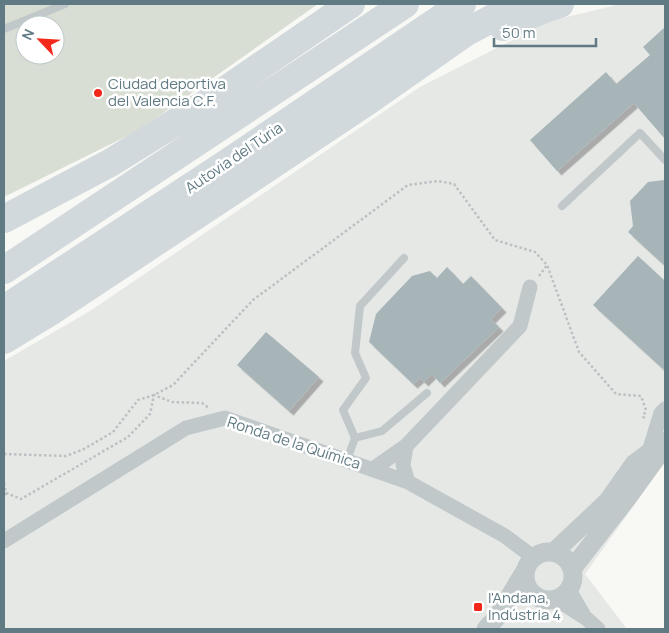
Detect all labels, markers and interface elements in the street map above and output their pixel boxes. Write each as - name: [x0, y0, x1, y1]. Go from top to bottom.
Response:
- north arrow: [15, 15, 65, 65]
- scale bar: [494, 15, 596, 47]
- text: 50 m: [502, 22, 536, 43]
- text: N: [17, 26, 39, 43]
- place label: Ciudad deportiva del Valencia C.F.: [108, 73, 226, 111]
- marker: Ciudad deportiva del Valencia C.F.: [92, 87, 104, 99]
- street label: Autovia del Túria: [181, 117, 287, 198]
- street label: Ronda de la Química: [225, 411, 363, 474]
- place label: l'Andana, Indústria 4: [488, 587, 561, 625]
- marker: l'Andana, Indústria 4: [472, 601, 484, 613]

